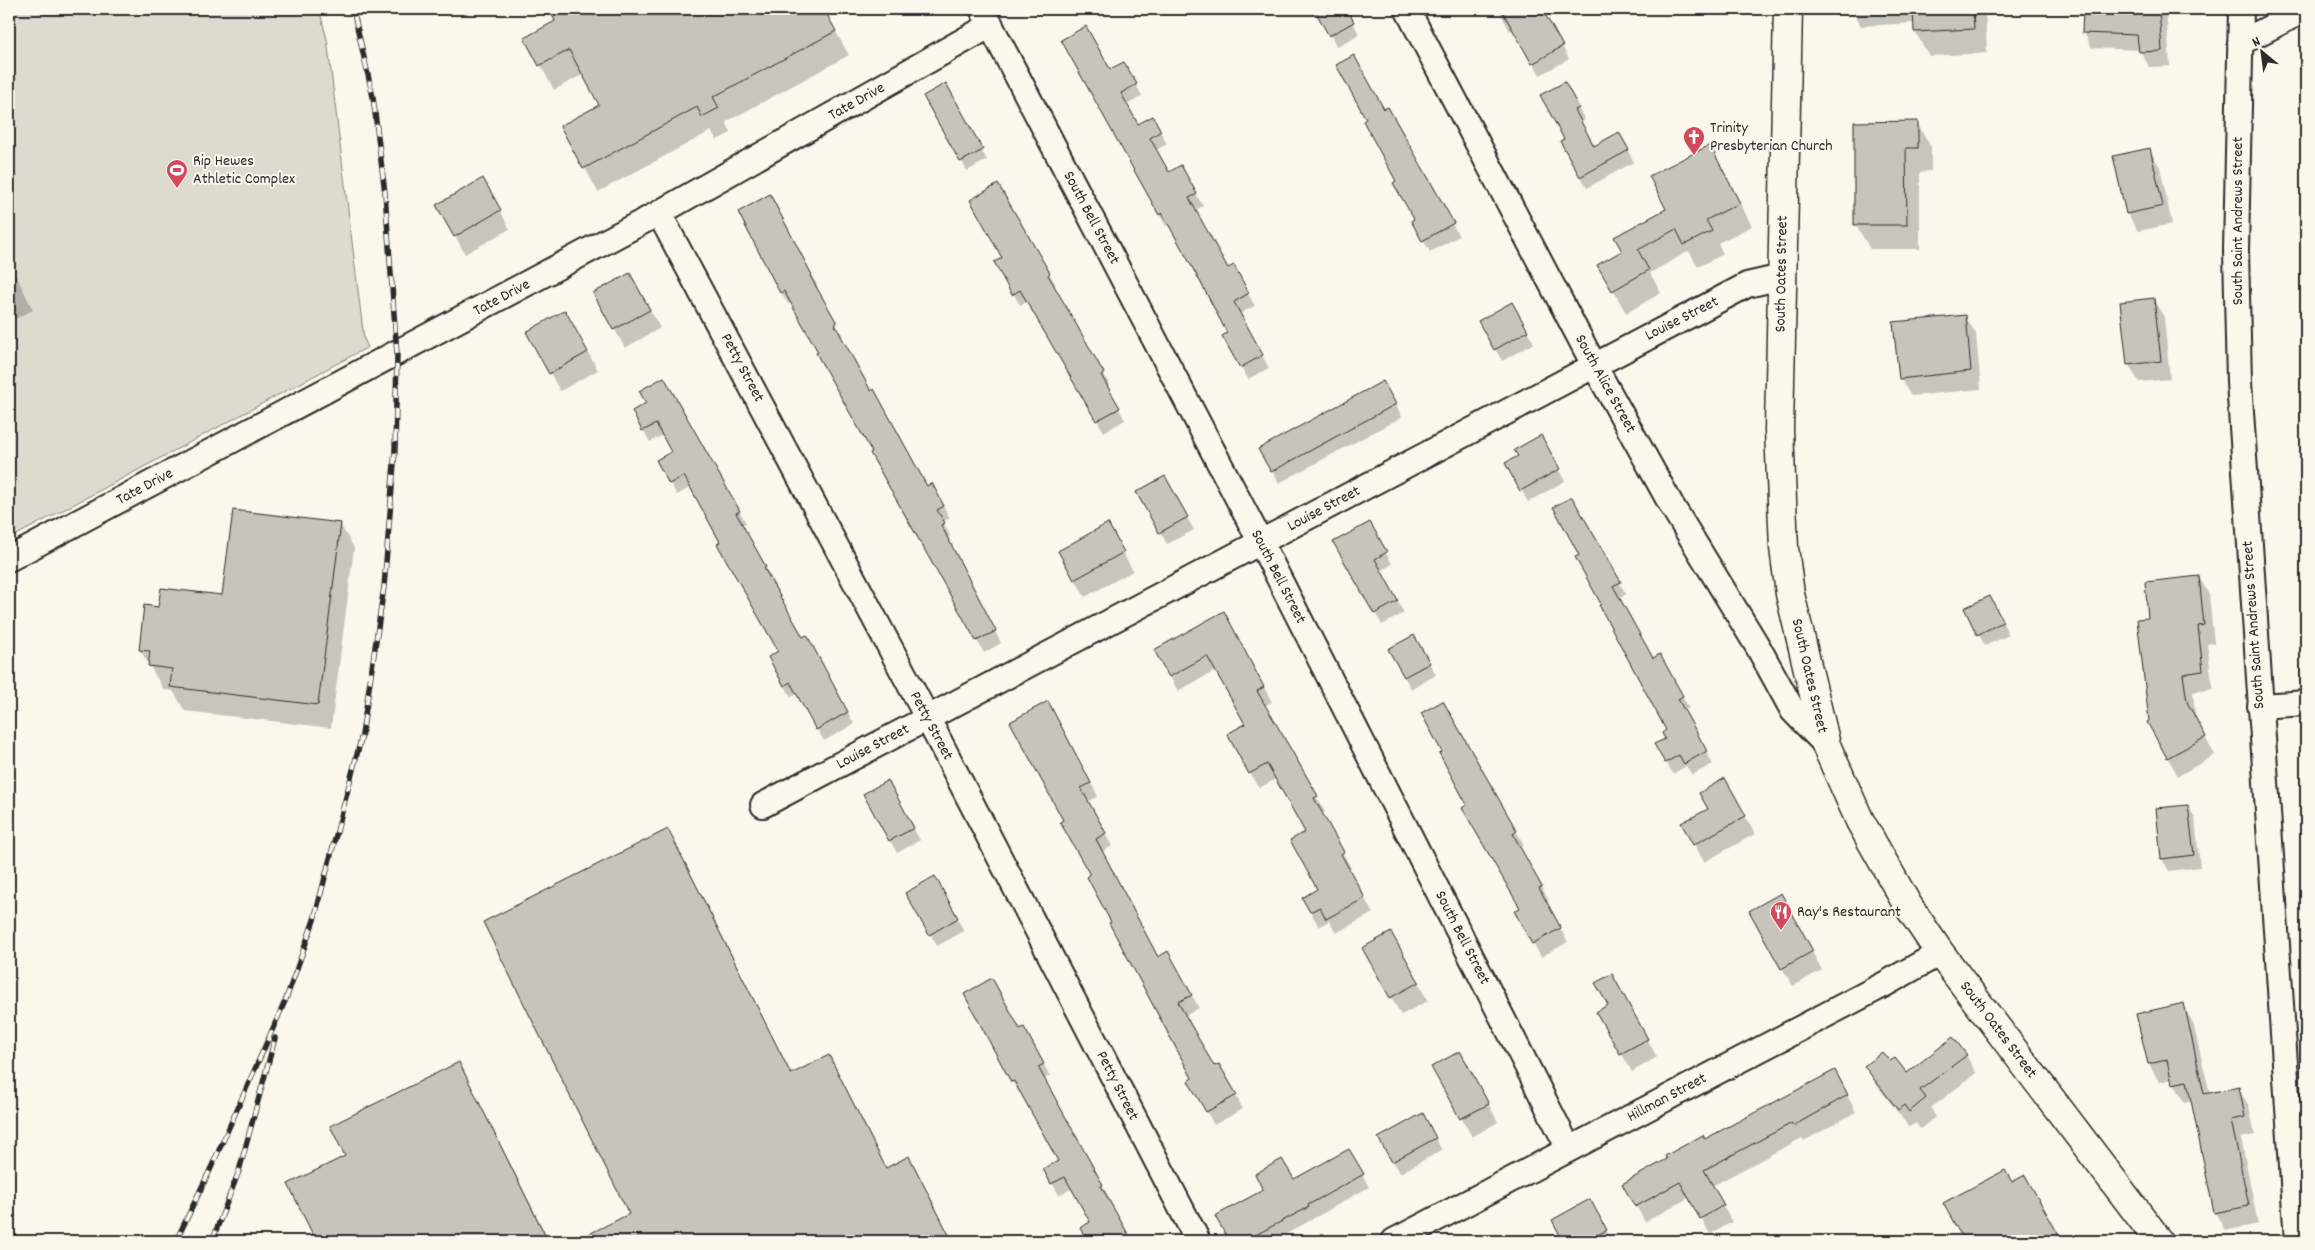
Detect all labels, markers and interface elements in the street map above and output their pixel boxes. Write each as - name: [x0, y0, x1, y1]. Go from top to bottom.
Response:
- north arrow: [2238, 28, 2288, 78]
- text: N: [2249, 32, 2265, 53]
- street label: Tate Drive: [825, 77, 889, 127]
- place label: Trinity Presbyterian Church: [1710, 117, 1833, 158]
- church icon: Trinity Presbyterian Church: [1682, 125, 1706, 156]
- street label: South Saint Andrews Street: [2227, 137, 2250, 305]
- place label: Rip Hewes Athletic Complex: [193, 150, 295, 191]
- sports icon: Rip Hewes Athletic Complex: [165, 158, 189, 189]
- street label: South Bell Street: [1057, 167, 1125, 269]
- street label: South Oates Street: [1769, 215, 1795, 333]
- street label: Tate Drive: [470, 273, 534, 323]
- street label: Louise Street: [1641, 291, 1723, 347]
- street label: Petty Street: [714, 329, 770, 407]
- street label: South Alice Street: [1568, 331, 1642, 438]
- street label: Tate Drive: [113, 462, 177, 512]
- street label: Louise Street: [1283, 480, 1365, 538]
- street label: South Bell Street: [1244, 526, 1312, 628]
- street label: South Saint Andrews Street: [2237, 540, 2271, 710]
- street label: South Oates Street: [1785, 616, 1833, 736]
- street label: Petty Street: [903, 687, 959, 765]
- street label: Louise Street: [832, 718, 914, 776]
- street label: South Bell Street: [1428, 887, 1496, 989]
- restaurant icon: Ray's Restaurant: [1769, 900, 1793, 931]
- place label: Ray's Restaurant: [1797, 901, 1901, 924]
- street label: South Oates Street: [1954, 976, 2042, 1084]
- street label: Petty Street: [1090, 1047, 1144, 1125]
- street label: Hillman Street: [1623, 1067, 1711, 1129]

